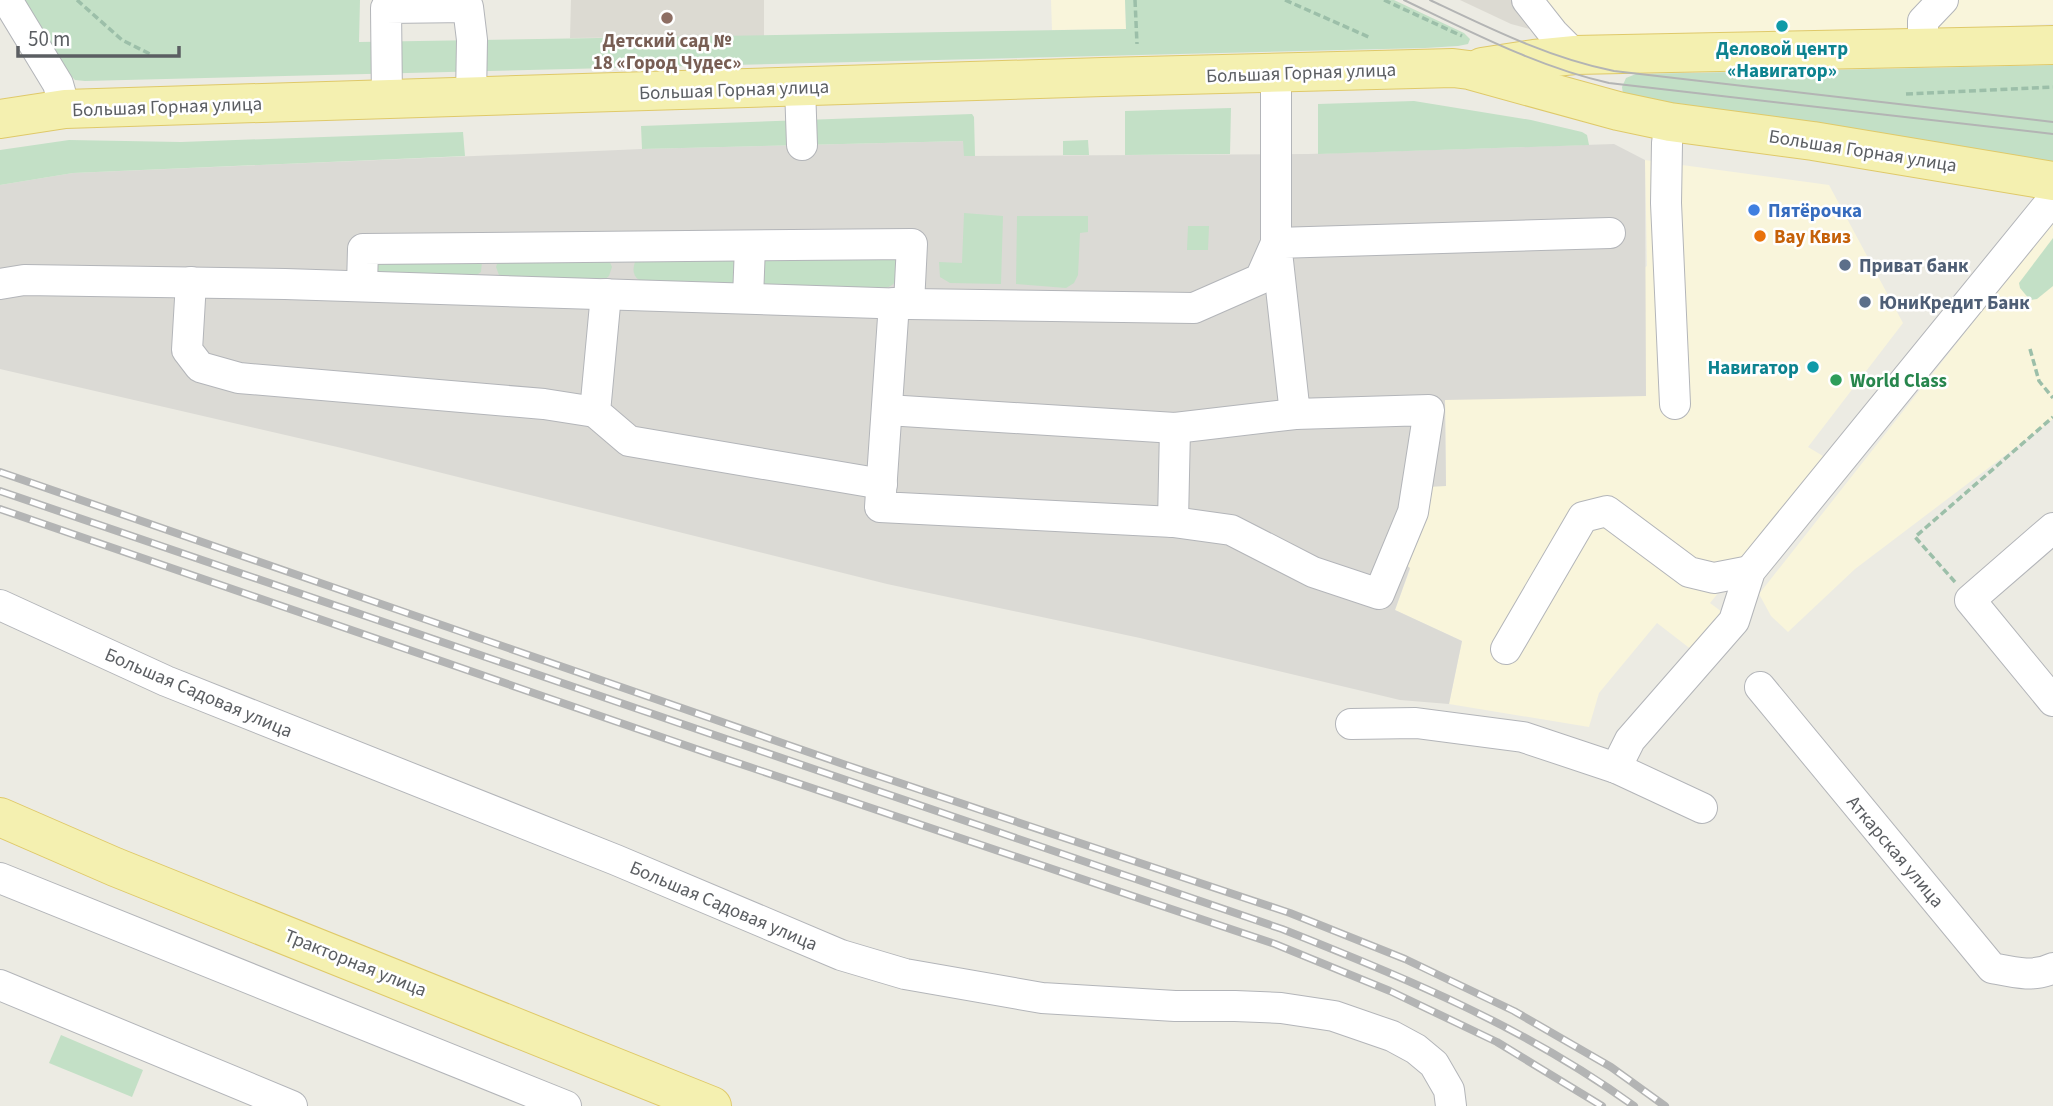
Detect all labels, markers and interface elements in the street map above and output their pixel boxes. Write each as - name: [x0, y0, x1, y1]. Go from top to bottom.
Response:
- marker: Детский сад № 18 «Город Чудес»: [659, 10, 675, 26]
- scale bar: [18, 14, 178, 58]
- marker: Деловой центр «Навигатор»: [1774, 18, 1790, 34]
- text: 50 m: [28, 24, 70, 54]
- place label: Детский сад № 18 «Город Чудес»: [593, 28, 741, 77]
- place label: Деловой центр «Навигатор»: [1716, 36, 1848, 85]
- street label: Большая Горная улица: [1206, 57, 1397, 90]
- street label: Большая Горная улица: [639, 74, 830, 107]
- street label: Большая Горная улица: [72, 91, 263, 124]
- street label: Большая Горная улица: [1767, 123, 1959, 180]
- place label: Пятёрочка: [1768, 198, 1862, 225]
- marker: Пятёрочка: [1746, 202, 1762, 218]
- place label: Вау Квиз: [1774, 224, 1851, 251]
- marker: Вау Квиз: [1752, 228, 1768, 244]
- place label: Приват банк: [1859, 253, 1969, 280]
- marker: Приват банк: [1837, 257, 1853, 273]
- place label: ЮниКредит Банк: [1879, 290, 2030, 317]
- marker: ЮниКредит Банк: [1857, 294, 1873, 310]
- place label: Навигатор: [1707, 355, 1799, 382]
- marker: Навигатор: [1805, 359, 1821, 375]
- place label: World Class: [1850, 368, 1947, 395]
- marker: World Class: [1828, 372, 1844, 388]
- street label: Большая Садовая улица: [100, 642, 296, 745]
- street label: Аткарская улица: [1840, 790, 1950, 914]
- street label: Большая Садовая улица: [625, 855, 821, 958]
- street label: Тракторная улица: [280, 923, 431, 1004]

